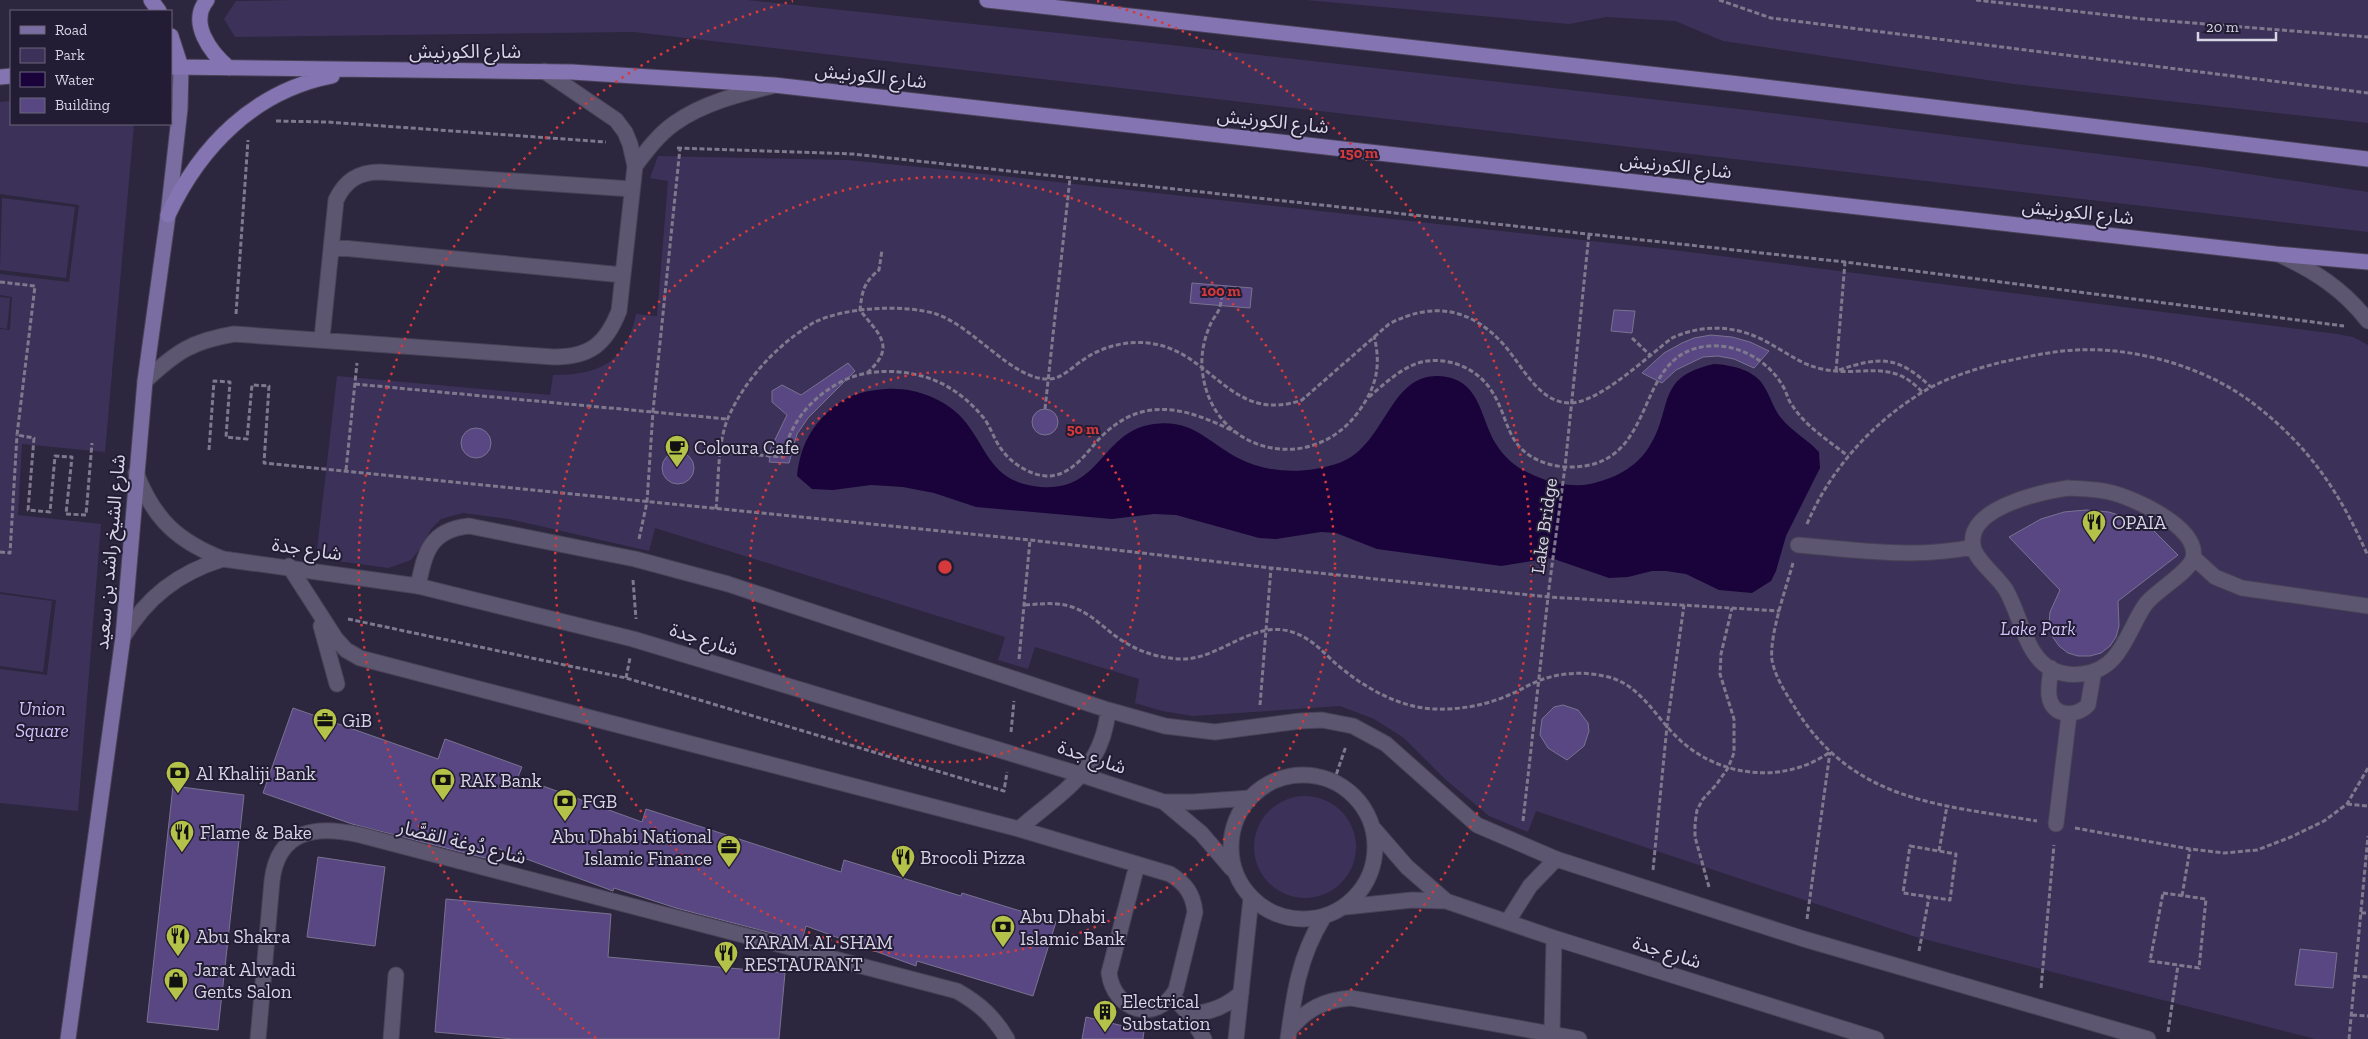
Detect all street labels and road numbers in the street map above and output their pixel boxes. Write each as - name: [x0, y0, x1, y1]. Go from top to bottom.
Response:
- street label: شارع الكورنيش: [409, 40, 521, 65]
- street label: شارع الكورنيش: [814, 59, 928, 95]
- street label: شارع الكورنيش: [1216, 104, 1330, 140]
- street label: شارع الكورنيش: [1619, 149, 1733, 185]
- street label: شارع الكورنيش: [2021, 195, 2135, 231]
- street label: شارع الشيخ راشد بن سعيد: [90, 453, 133, 651]
- street label: Lake Bridge: [1526, 476, 1562, 576]
- street label: شارع جدة: [270, 533, 343, 567]
- street label: شارع جدة: [666, 618, 741, 662]
- street label: شارع جدة: [1054, 735, 1129, 781]
- street label: شارع دُوغة القصَّار: [394, 815, 529, 871]
- street label: شارع جدة: [1629, 931, 1704, 975]

